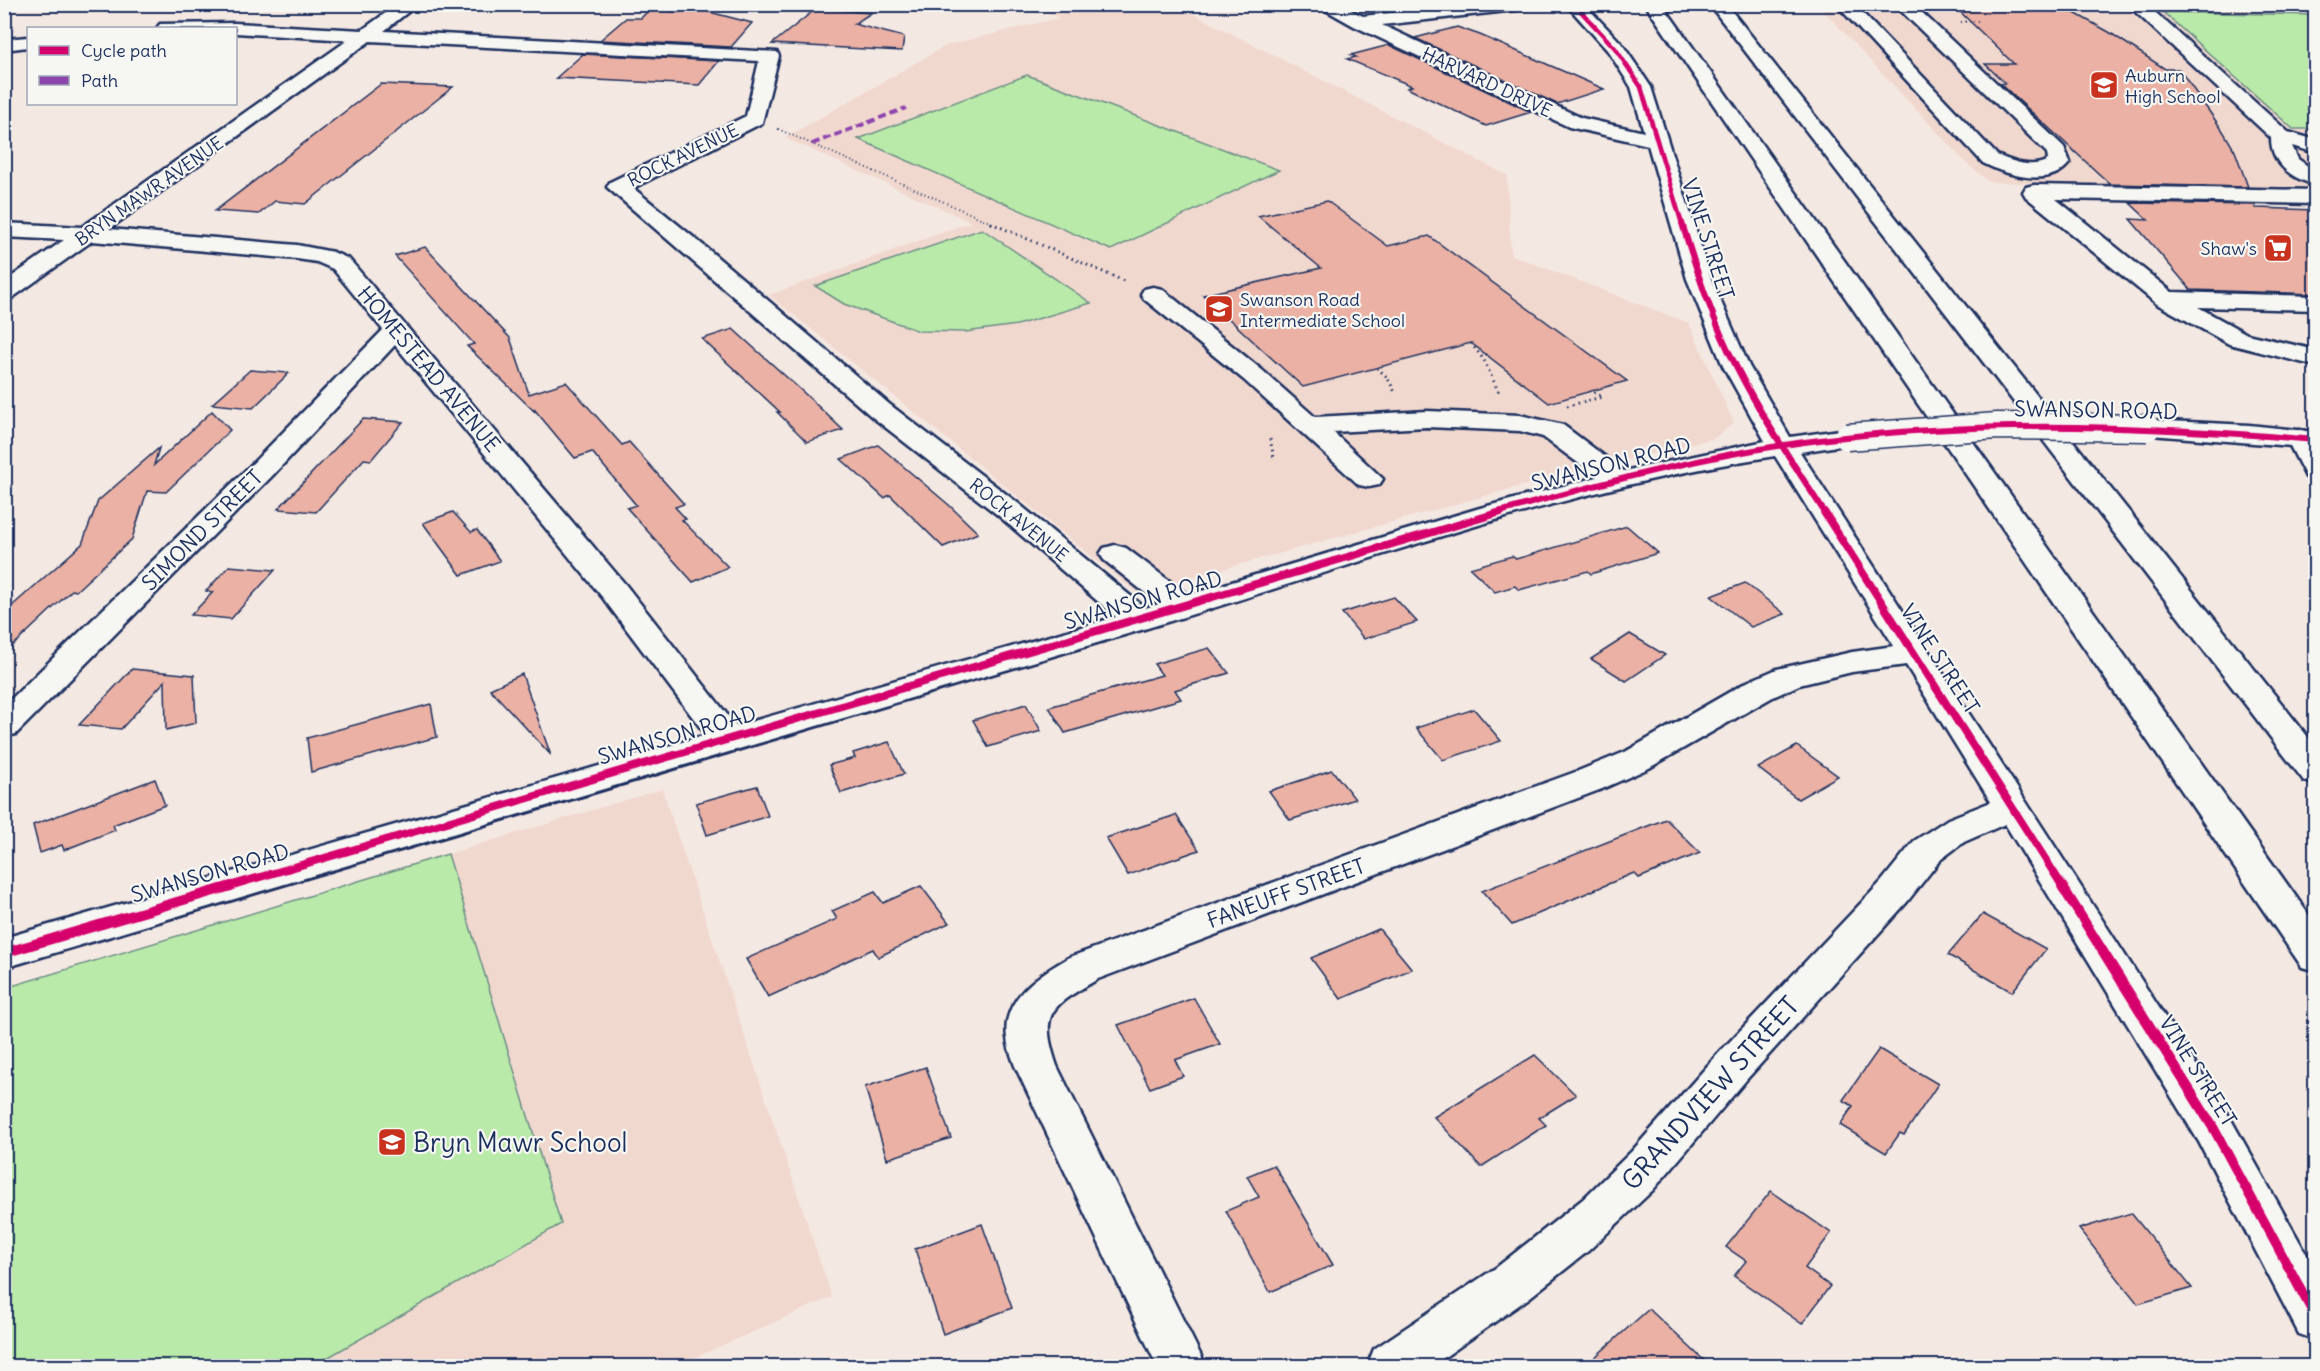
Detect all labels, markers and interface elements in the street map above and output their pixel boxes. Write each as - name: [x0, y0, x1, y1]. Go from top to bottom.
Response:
- legend: [27, 27, 237, 105]
- text: Cycle path: [81, 39, 167, 62]
- street label: HARVARD DRIVE: [1418, 42, 1556, 122]
- place label: Auburn High School: [2125, 64, 2221, 108]
- text: Path: [81, 69, 118, 92]
- school or university icon: Auburn High School: [2088, 69, 2120, 101]
- street label: ROCK AVENUE: [624, 118, 742, 192]
- street label: BRYN MAWR AVENUE: [70, 131, 228, 251]
- street label: VINE STREET: [1676, 175, 1740, 303]
- supermarket icon: Shaw's: [2262, 232, 2294, 264]
- place label: Shaw's: [2201, 237, 2257, 260]
- street label: HOMESTEAD AVENUE: [352, 280, 506, 458]
- place label: Swanson Road Intermediate School: [1240, 288, 1405, 332]
- school or university icon: Swanson Road Intermediate School: [1203, 293, 1235, 325]
- street label: SWANSON ROAD: [2014, 395, 2178, 425]
- street label: SWANSON ROAD: [1528, 431, 1694, 497]
- street label: SIMOND STREET: [136, 464, 268, 596]
- street label: ROCK AVENUE: [965, 473, 1073, 567]
- street label: SWANSON ROAD: [1061, 564, 1225, 636]
- street label: VINE STREET: [1894, 599, 1986, 719]
- street label: SWANSON ROAD: [595, 699, 759, 771]
- street label: SWANSON ROAD: [128, 837, 292, 909]
- street label: FANEUFF STREET: [1203, 852, 1369, 934]
- street label: GRANDVIEW STREET: [1614, 989, 1806, 1197]
- street label: VINE STREET: [2153, 1011, 2243, 1131]
- school or university icon: Bryn Mawr School: [376, 1126, 408, 1158]
- place label: Bryn Mawr School: [413, 1126, 627, 1159]

